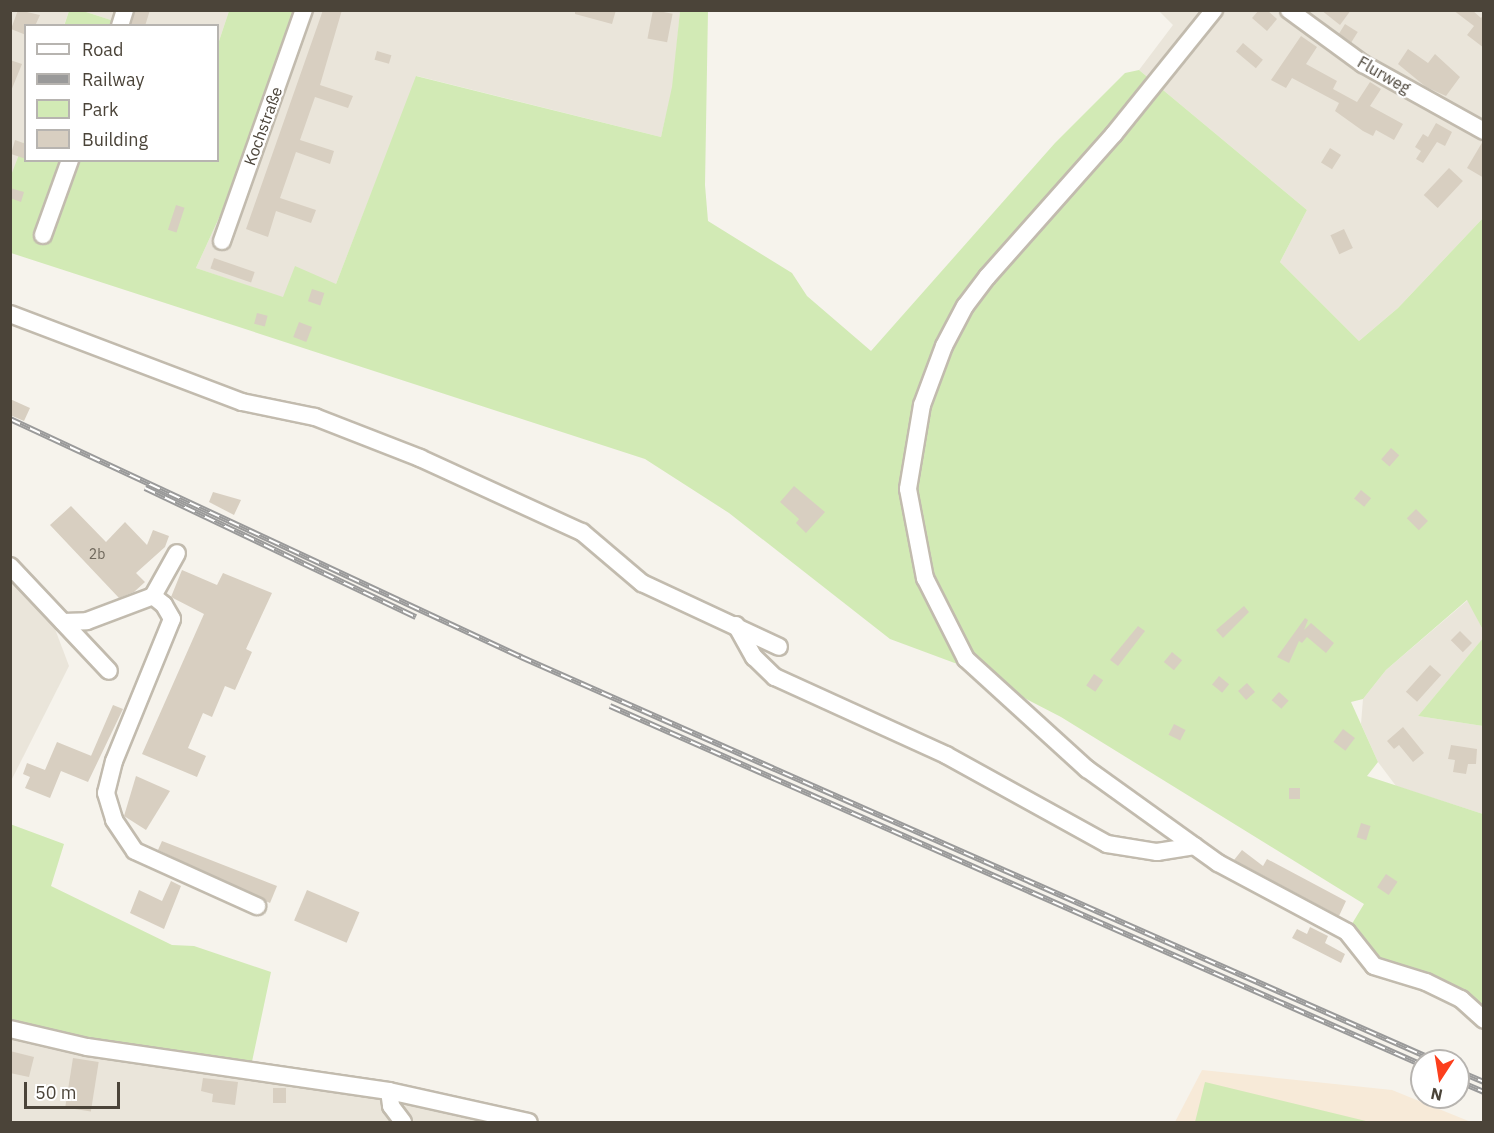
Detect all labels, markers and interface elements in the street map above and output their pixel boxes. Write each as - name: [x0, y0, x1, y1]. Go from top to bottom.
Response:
- legend: [24, 24, 219, 162]
- text: Road: [82, 38, 123, 61]
- street label: Flurweg: [1354, 52, 1414, 98]
- text: Railway: [82, 68, 144, 91]
- street label: Kochstraße: [240, 84, 286, 168]
- text: Park: [82, 98, 118, 121]
- text: Building: [82, 128, 148, 151]
- house number: 2b: [89, 546, 105, 562]
- north arrow: [1410, 1049, 1470, 1109]
- scale bar: [27, 1070, 123, 1108]
- text: 50 m: [35, 1081, 77, 1104]
- text: N: [1429, 1084, 1444, 1106]

